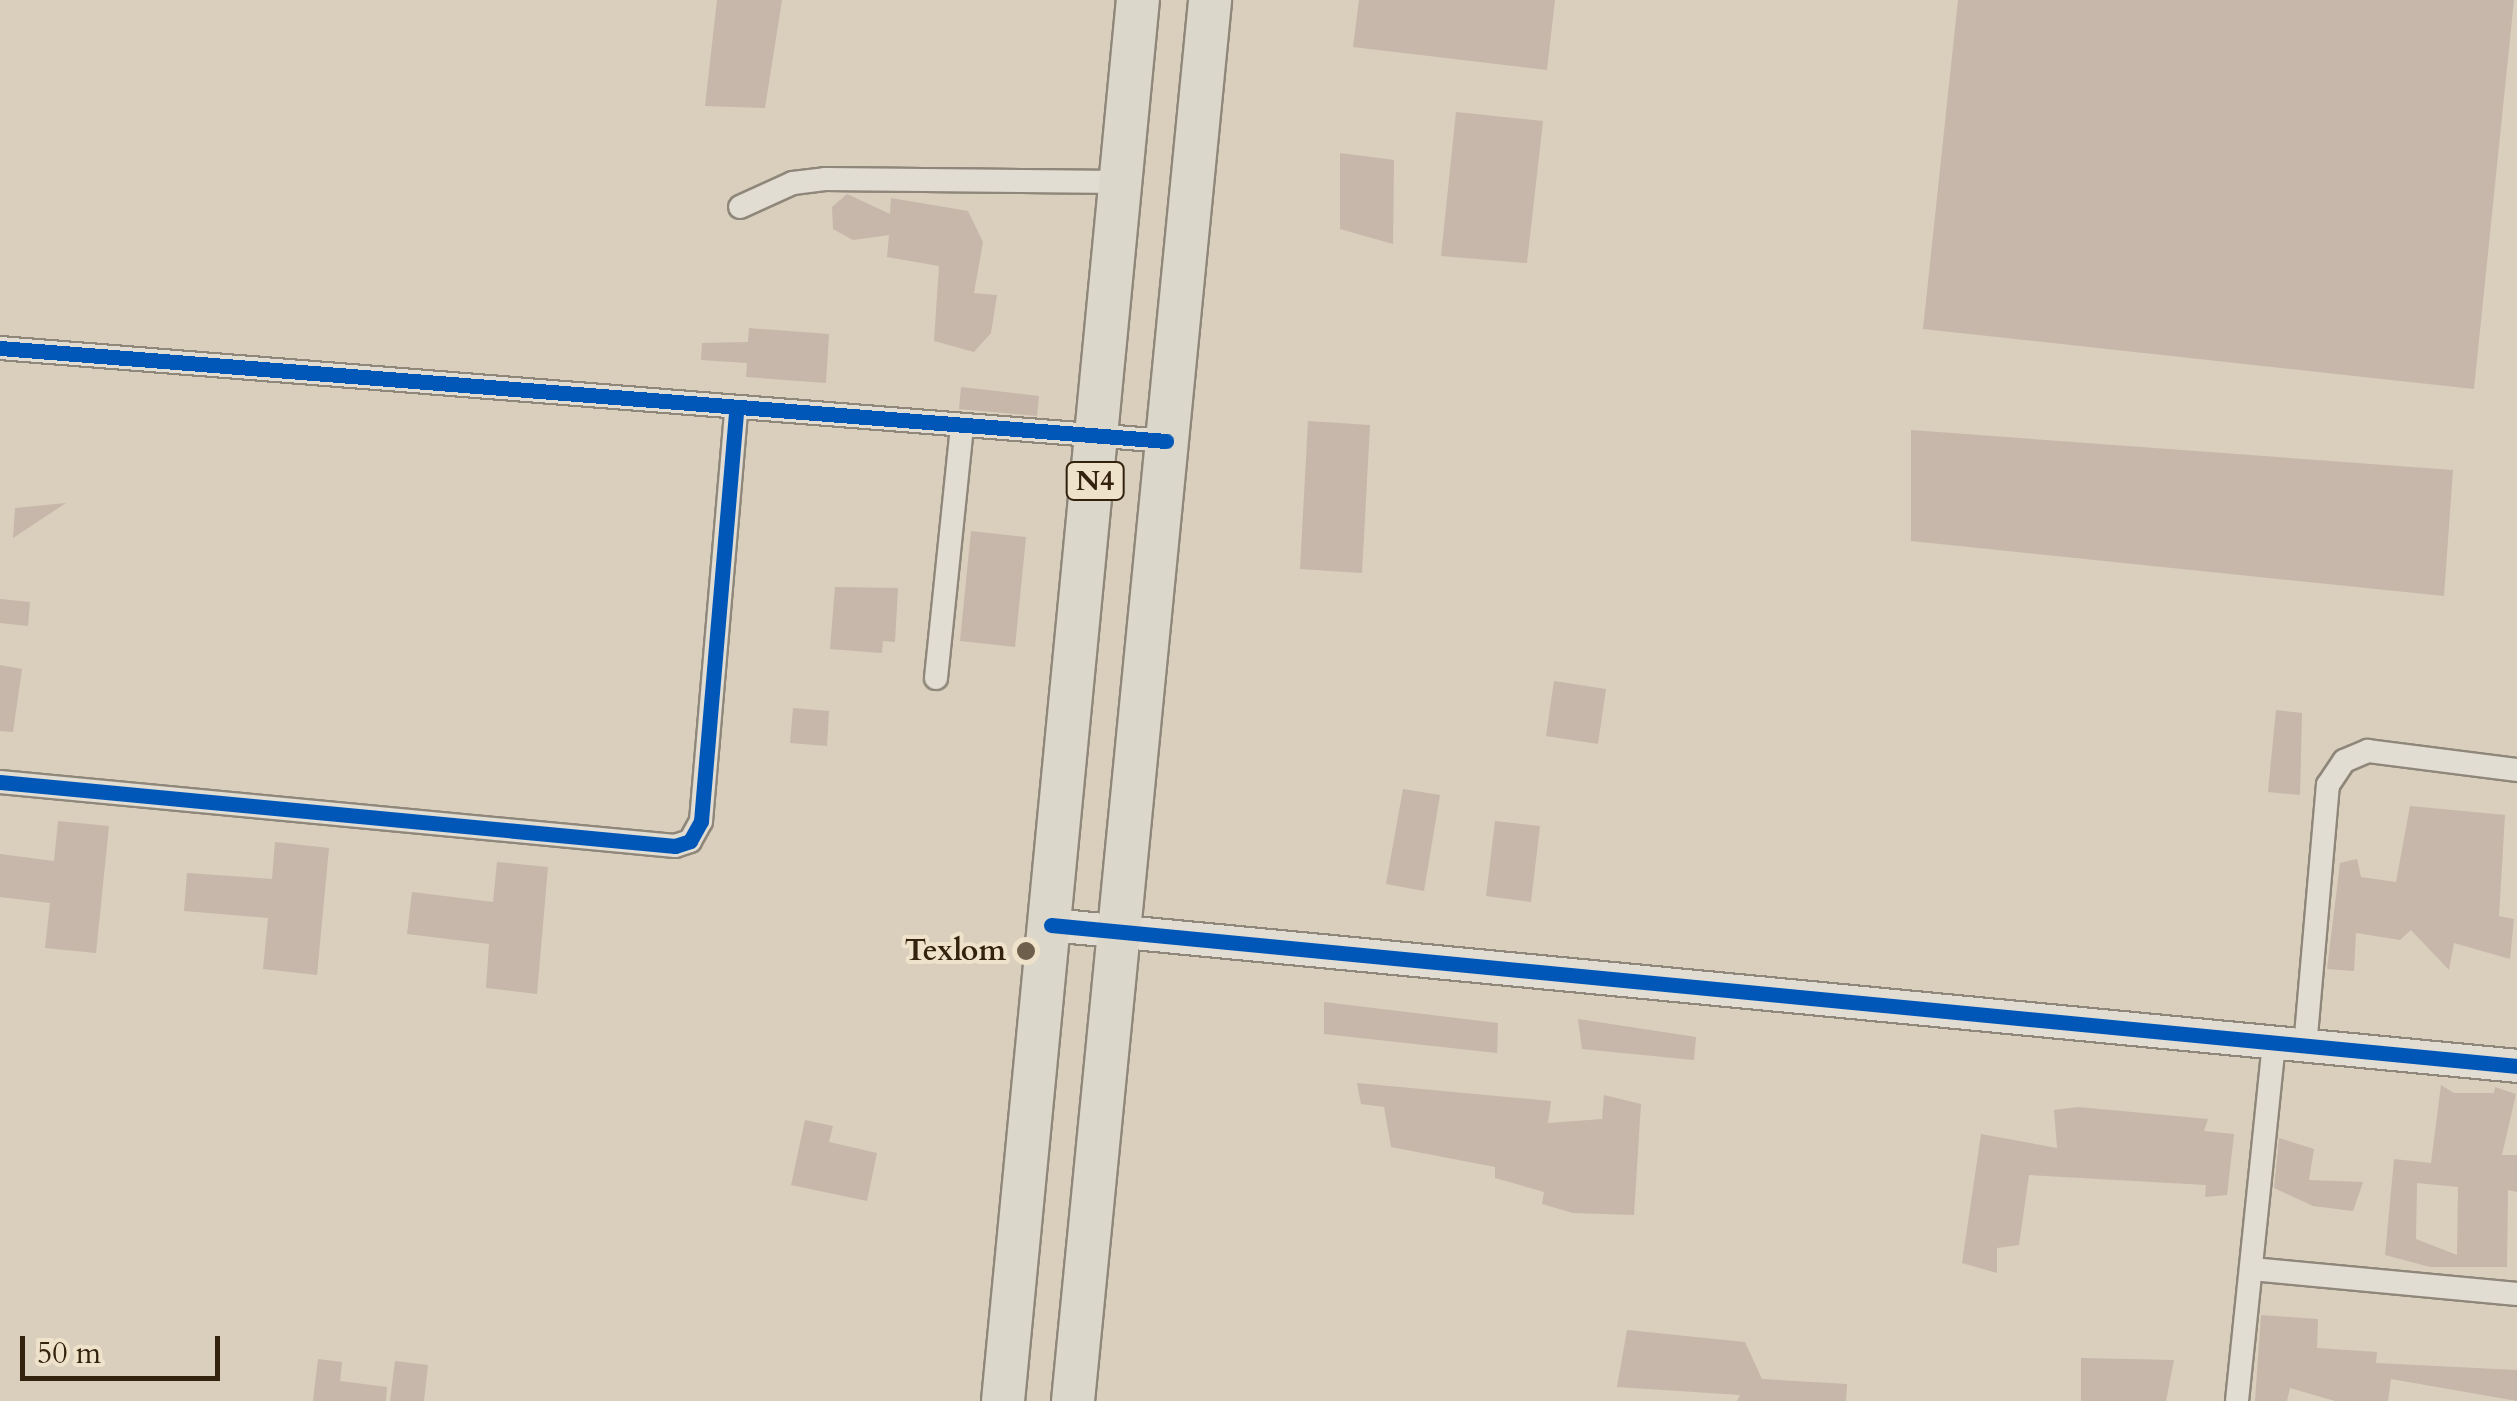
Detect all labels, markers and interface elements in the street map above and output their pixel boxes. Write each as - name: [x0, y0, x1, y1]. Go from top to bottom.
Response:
- road number: N4: [1065, 458, 1125, 504]
- place label: Texlom: [905, 933, 1006, 969]
- marker: Texlom: [1015, 940, 1037, 962]
- scale bar: [25, 1316, 225, 1378]
- text: 50 m: [37, 1333, 101, 1374]

